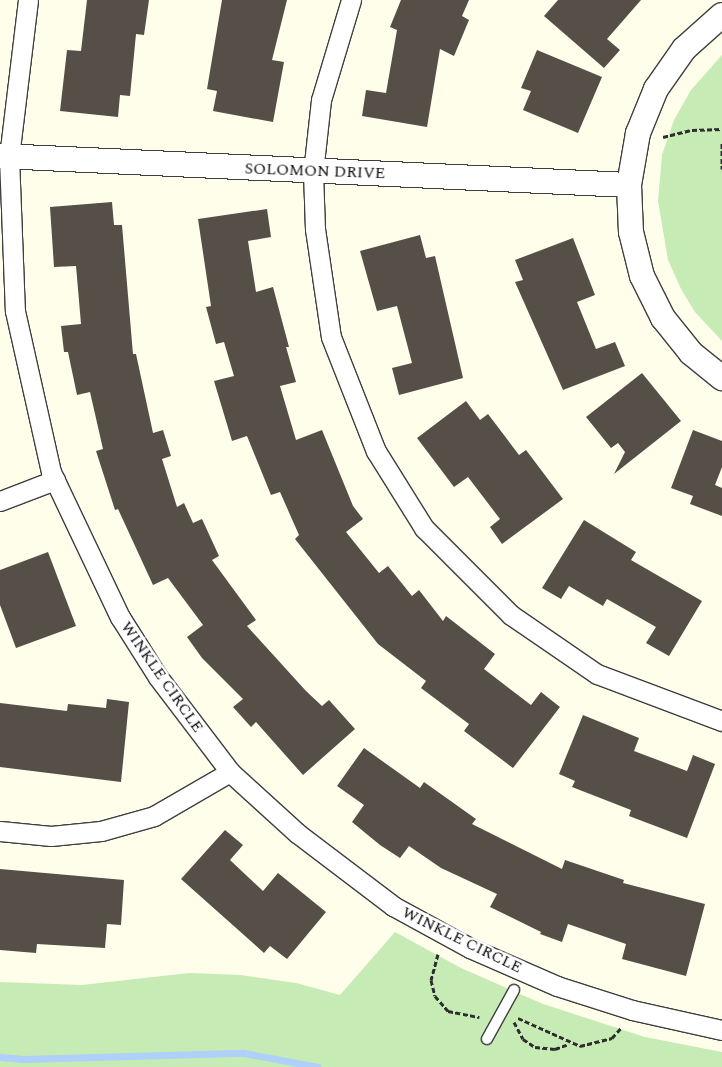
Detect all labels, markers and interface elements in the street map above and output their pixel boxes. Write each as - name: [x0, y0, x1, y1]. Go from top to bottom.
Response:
- street label: SOLOMON DRIVE: [244, 159, 386, 183]
- street label: WINKLE CIRCLE: [117, 618, 207, 736]
- street label: WINKLE CIRCLE: [399, 903, 525, 977]

